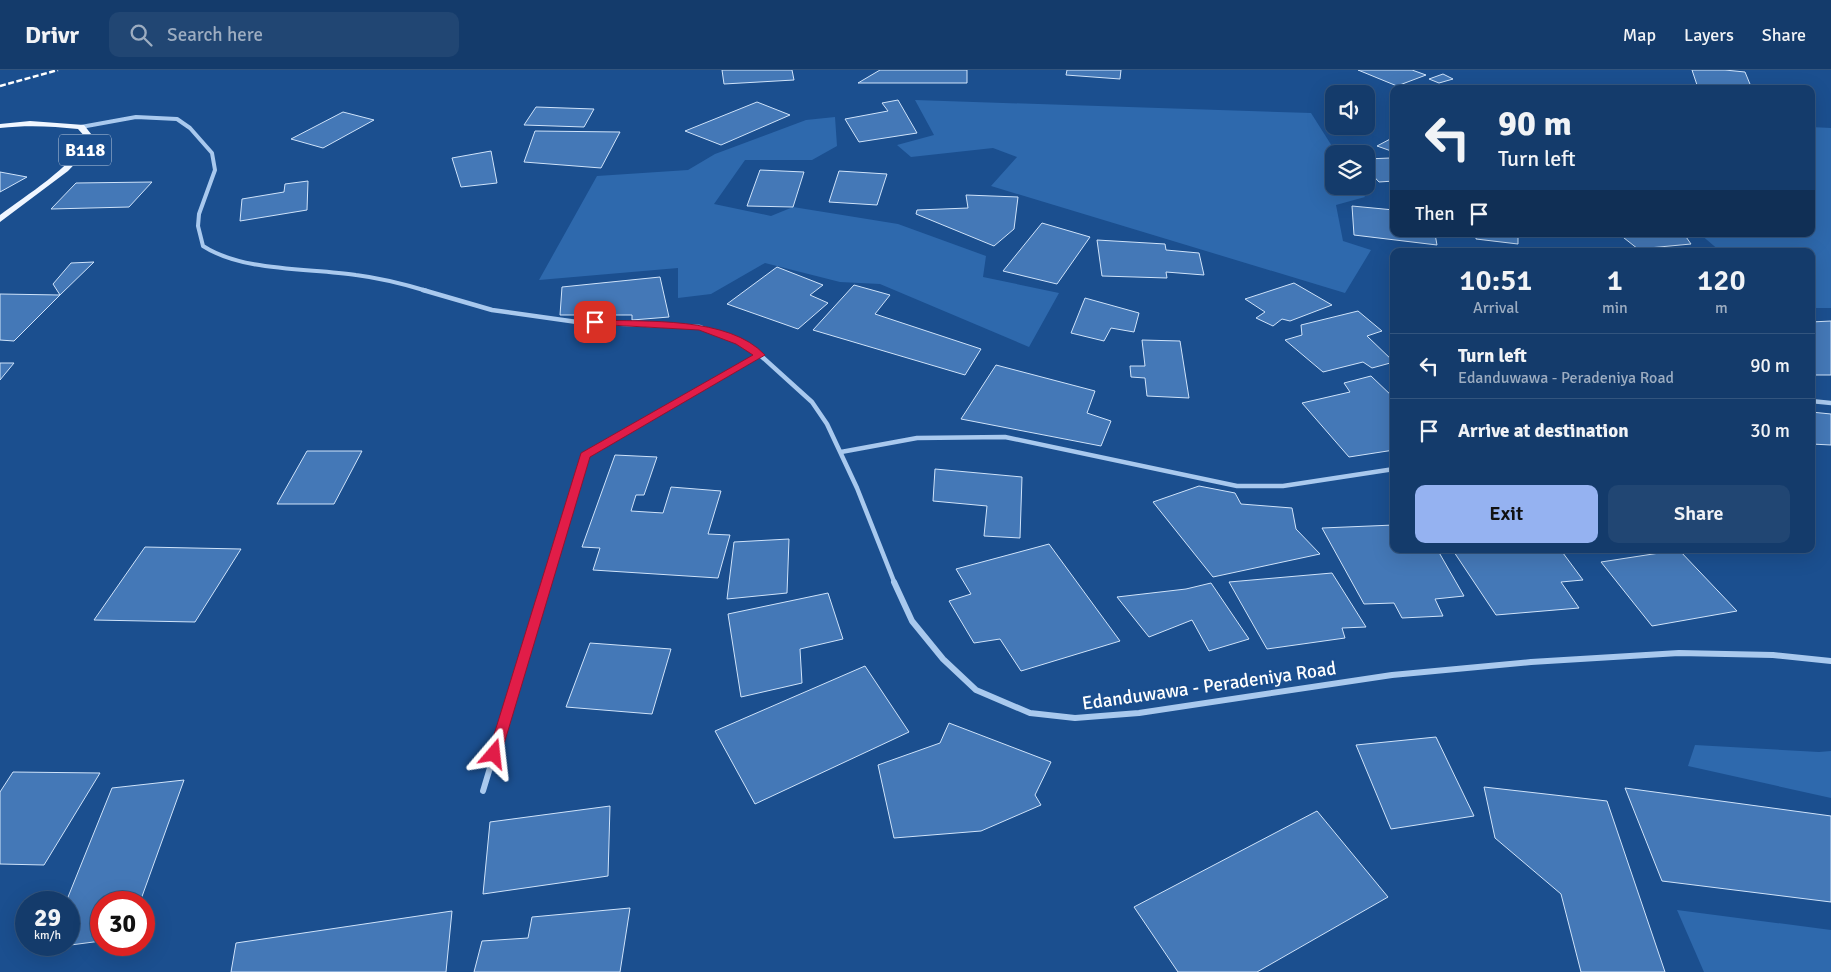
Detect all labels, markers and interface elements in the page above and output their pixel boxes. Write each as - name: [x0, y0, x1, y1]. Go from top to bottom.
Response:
- search box: [109, 12, 459, 57]
- text: Drivr: [25, 20, 79, 50]
- icon: search: [127, 21, 155, 49]
- text: Search here: [167, 23, 263, 47]
- text: Map: [1623, 24, 1656, 46]
- text: Layers: [1684, 24, 1734, 46]
- text: Share: [1762, 24, 1806, 46]
- map controls: [1325, 85, 1375, 195]
- button: sound: [1325, 85, 1375, 135]
- text: 90 m: [1498, 102, 1572, 145]
- icon: left: [1415, 105, 1480, 170]
- road number: B118: [59, 134, 111, 166]
- button: layers: [1325, 145, 1375, 195]
- text: Turn left: [1498, 145, 1576, 172]
- icon: arrive: [1465, 200, 1493, 228]
- text: Then: [1415, 202, 1455, 226]
- text: 10:51: [1459, 262, 1533, 299]
- text: 1: [1607, 262, 1623, 299]
- text: 120: [1697, 262, 1746, 299]
- text: Arrival: [1473, 298, 1519, 318]
- text: min: [1602, 298, 1628, 318]
- text: m: [1715, 298, 1728, 318]
- pin: [574, 301, 616, 343]
- icon: arrive: [581, 308, 609, 336]
- text: Turn left: [1458, 344, 1527, 368]
- icon: left: [1415, 352, 1443, 380]
- text: 90 m: [1750, 354, 1790, 378]
- text: Edanduwawa - Peradeniya Road: [1458, 368, 1674, 388]
- icon: arrive: [1415, 417, 1443, 445]
- text: Arrive at destination: [1458, 419, 1629, 443]
- text: 30 m: [1750, 419, 1790, 443]
- button: Exit: [1415, 485, 1598, 543]
- button: Share: [1608, 485, 1790, 543]
- street label: Edanduwawa - Peradeniya Road: [1080, 656, 1338, 716]
- position arrow: [467, 727, 519, 779]
- speed limit sign: 30: [90, 891, 155, 956]
- text: 29: [34, 902, 61, 933]
- text: km/h: [34, 928, 61, 943]

